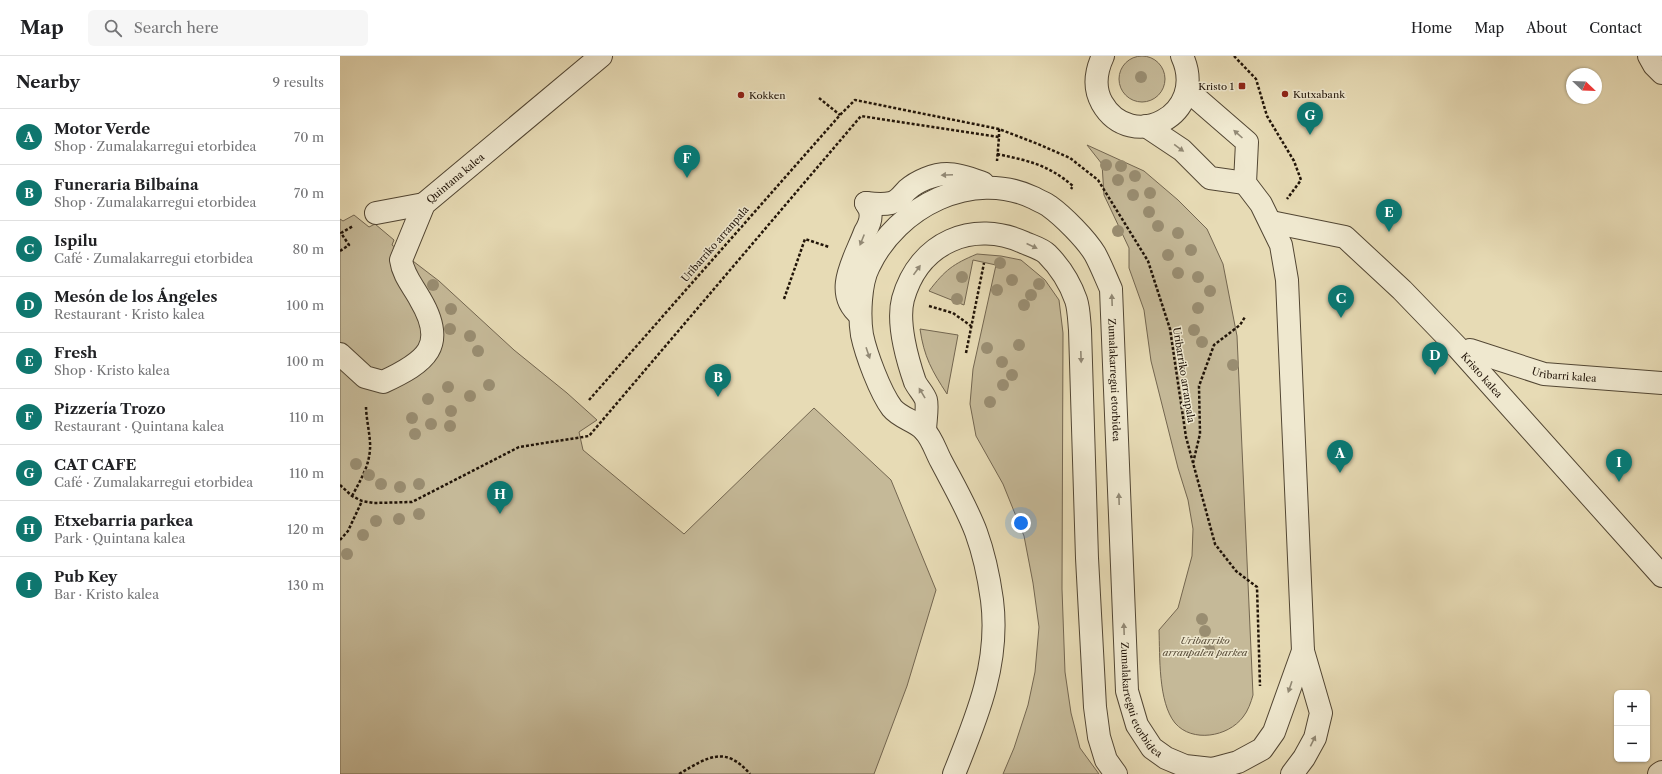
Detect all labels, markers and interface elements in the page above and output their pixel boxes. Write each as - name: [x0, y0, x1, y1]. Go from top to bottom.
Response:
- search box: [88, 10, 368, 46]
- text: Map: [20, 16, 64, 39]
- icon: search: [102, 17, 124, 39]
- text: Search here: [134, 18, 219, 37]
- text: Home: [1411, 19, 1452, 37]
- text: Map: [1474, 19, 1504, 37]
- text: About: [1526, 19, 1567, 37]
- text: Contact: [1589, 19, 1642, 37]
- north arrow: [1566, 68, 1602, 104]
- text: Nearby: [16, 72, 80, 92]
- text: 9 results: [273, 74, 324, 90]
- place label: Kristo 1: [1198, 80, 1235, 93]
- marker: Kristo 1: [1237, 81, 1247, 91]
- place label: Kutxabank: [1293, 88, 1346, 101]
- place label: Kokken: [749, 89, 786, 102]
- marker: Kutxabank: [1280, 89, 1290, 99]
- marker: Kokken: [736, 90, 746, 100]
- pin: G: [1297, 102, 1323, 135]
- text: Motor Verde: [54, 119, 150, 138]
- text: A: [24, 129, 34, 145]
- text: 70 m: [294, 129, 324, 145]
- one-way arrow: [1233, 130, 1243, 139]
- text: Shop · Zumalakarregui etorbidea: [54, 138, 256, 154]
- one-way arrow: [1173, 144, 1184, 152]
- pin: F: [674, 145, 700, 178]
- street label: Quintana kalea: [423, 150, 487, 206]
- one-way arrow: [940, 172, 953, 179]
- text: Funeraria Bilbaína: [54, 175, 199, 194]
- text: B: [24, 185, 34, 201]
- text: 70 m: [294, 185, 324, 201]
- text: Shop · Zumalakarregui etorbidea: [54, 194, 256, 210]
- pin: E: [1376, 199, 1402, 232]
- street label: Uribarriko arranpala: [678, 203, 752, 285]
- text: Ispilu: [54, 231, 98, 250]
- one-way arrow: [859, 234, 865, 246]
- text: C: [24, 241, 34, 257]
- text: 80 m: [292, 241, 324, 257]
- one-way arrow: [1026, 243, 1037, 249]
- text: Café · Zumalakarregui etorbidea: [54, 250, 253, 266]
- one-way arrow: [913, 265, 921, 275]
- pin: C: [1328, 285, 1354, 318]
- text: Mesón de los Ángeles: [54, 287, 217, 306]
- one-way arrow: [1108, 293, 1115, 306]
- text: D: [23, 297, 35, 313]
- text: 100 m: [286, 297, 324, 313]
- text: Restaurant · Kristo kalea: [54, 306, 205, 322]
- street label: Zumalakarregui etorbidea: [1106, 318, 1124, 442]
- street label: Uribarriko arranpala: [1170, 326, 1198, 424]
- pin: D: [1422, 342, 1448, 375]
- text: Fresh: [54, 343, 97, 362]
- one-way arrow: [865, 347, 871, 359]
- street label: Kristo kalea: [1458, 349, 1506, 401]
- one-way arrow: [1078, 351, 1084, 364]
- text: E: [24, 353, 34, 369]
- text: 100 m: [286, 353, 324, 369]
- text: Shop · Kristo kalea: [54, 362, 170, 378]
- pin: B: [705, 364, 731, 397]
- street label: Uribarri kalea: [1530, 364, 1598, 385]
- one-way arrow: [918, 387, 925, 399]
- text: Pizzería Trozo: [54, 399, 166, 418]
- text: F: [25, 409, 33, 425]
- text: 110 m: [289, 409, 324, 425]
- text: Restaurant · Quintana kalea: [54, 418, 224, 434]
- pin: A: [1327, 440, 1353, 473]
- pin: I: [1606, 449, 1632, 482]
- text: CAT CAFE: [54, 455, 136, 474]
- text: G: [23, 465, 35, 481]
- text: 110 m: [289, 465, 324, 481]
- text: Café · Zumalakarregui etorbidea: [54, 474, 253, 490]
- pin: H: [487, 481, 513, 514]
- one-way arrow: [1116, 493, 1123, 505]
- text: Etxebarria parkea: [54, 511, 193, 530]
- your location: [1011, 513, 1031, 533]
- text: H: [23, 521, 35, 537]
- text: 120 m: [287, 521, 324, 537]
- text: Park · Quintana kalea: [54, 530, 185, 546]
- text: Pub Key: [54, 567, 117, 586]
- text: I: [26, 577, 32, 593]
- text: 130 m: [288, 577, 324, 593]
- text: Bar · Kristo kalea: [54, 586, 159, 602]
- one-way arrow: [1121, 623, 1128, 635]
- park label: Uribarriko arranpalen parkea: [1162, 634, 1248, 659]
- street label: Zumalakarregui etorbidea: [1119, 642, 1166, 760]
- one-way arrow: [1287, 682, 1293, 694]
- map controls: [1614, 690, 1650, 762]
- button: +: [1614, 690, 1650, 726]
- button: −: [1614, 726, 1650, 762]
- one-way arrow: [1310, 736, 1316, 747]

